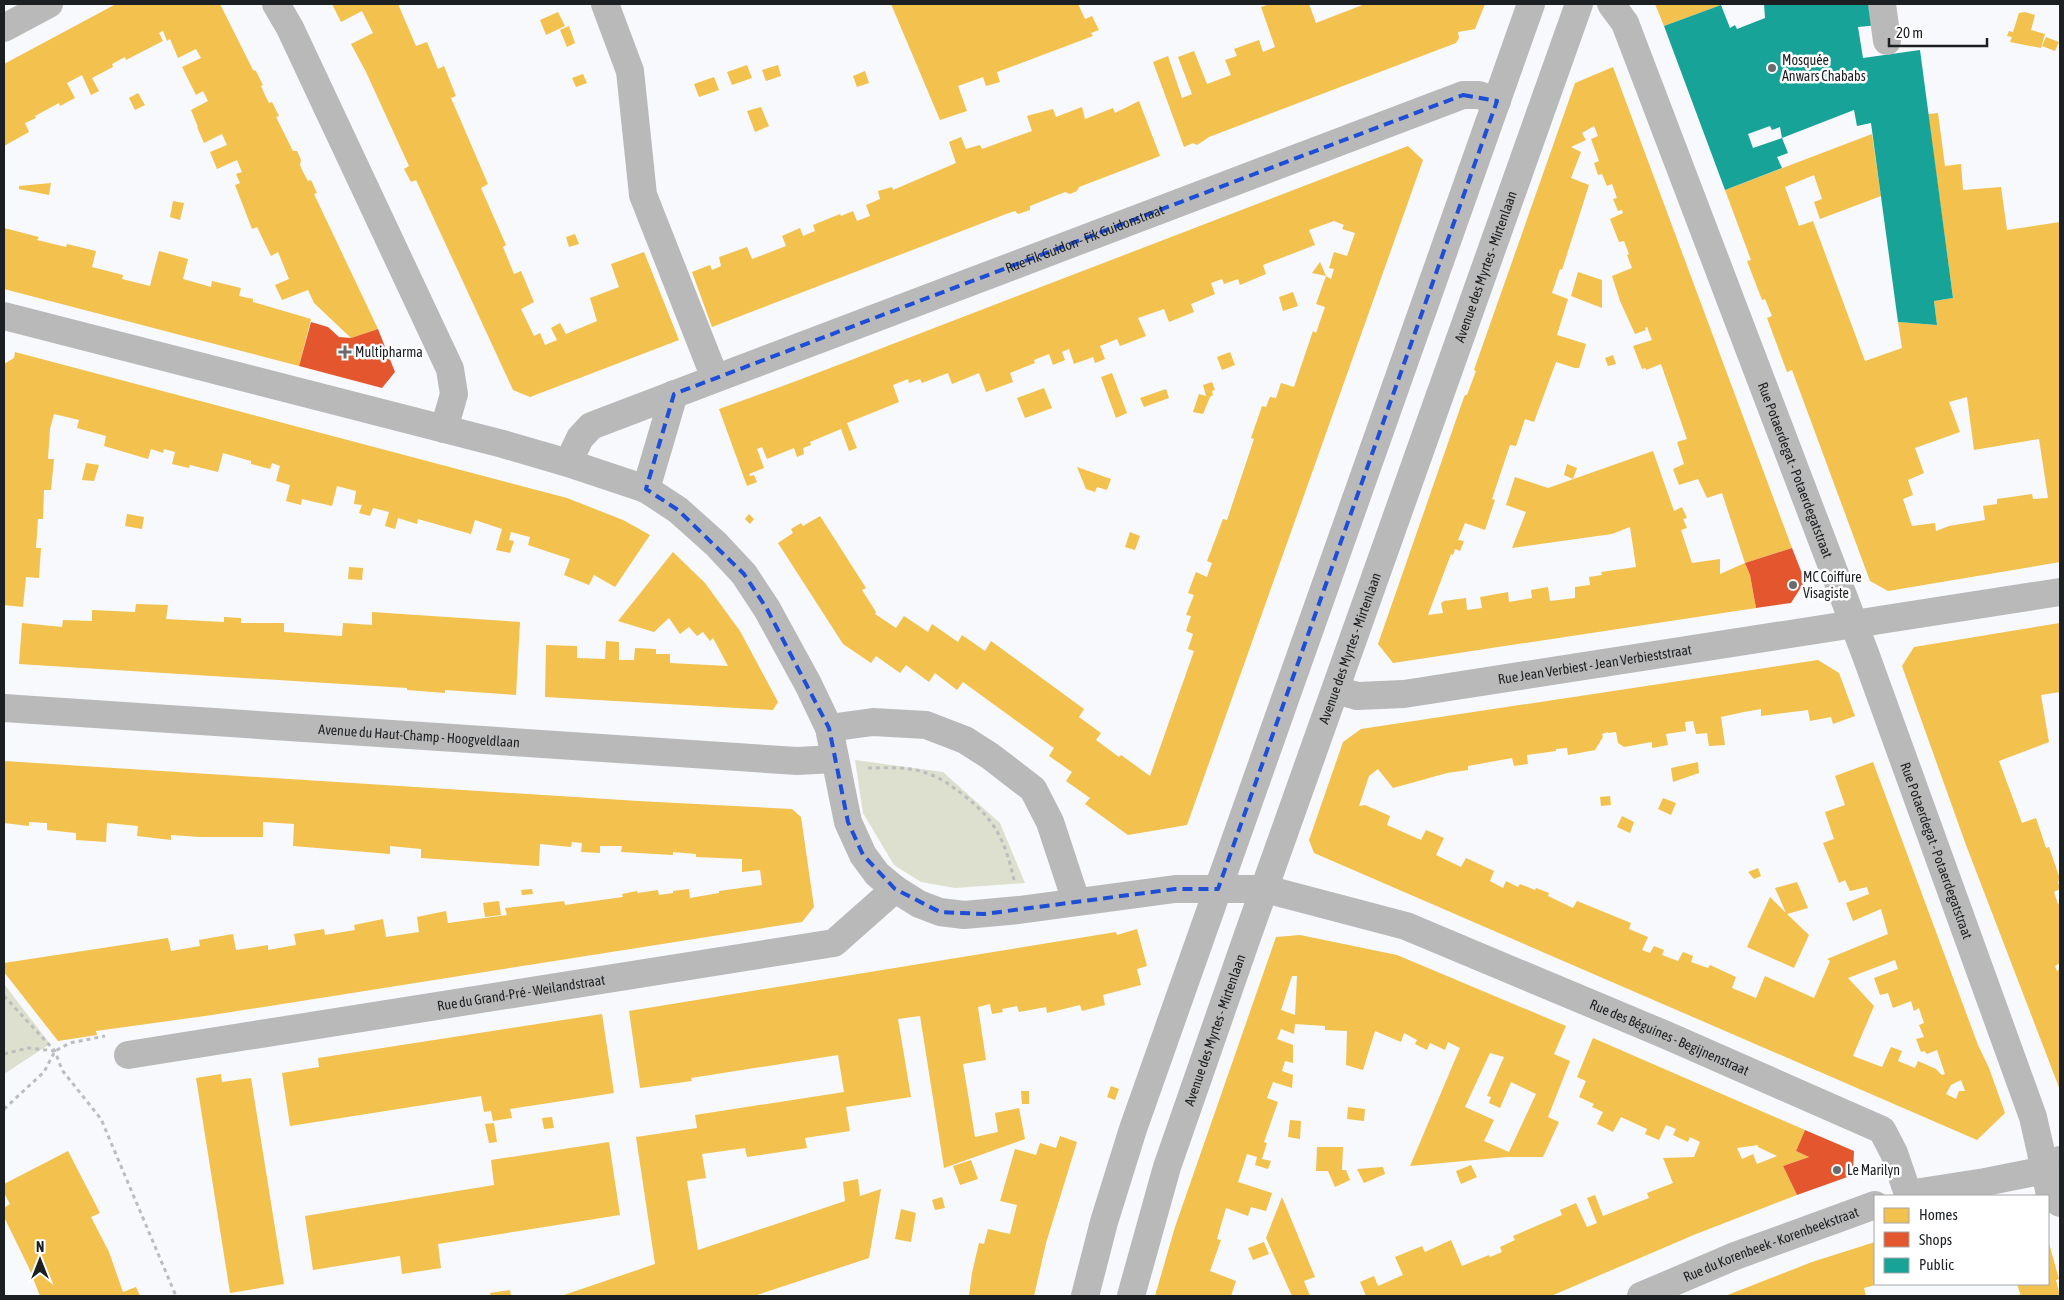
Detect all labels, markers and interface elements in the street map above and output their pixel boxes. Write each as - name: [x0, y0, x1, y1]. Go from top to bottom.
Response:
- scale bar: [1889, 15, 1986, 47]
- text: 20 m: [1896, 24, 1923, 41]
- place label: Mosquée Anwars Chababs: [1782, 52, 1866, 84]
- marker: Mosquée Anwars Chababs: [1766, 62, 1778, 74]
- street label: Avenue des Myrtes - Mirtenlaan: [1451, 189, 1520, 344]
- street label: Rue Fik Guidon - Fik Guidonstraat: [1003, 201, 1166, 276]
- place label: Multipharma: [355, 344, 423, 360]
- marker: Multipharma: [339, 346, 351, 358]
- street label: Rue Potaerdegat - Potaerdegatstraat: [1755, 380, 1836, 560]
- place label: MC Coiffure Visagiste: [1803, 569, 1862, 601]
- street label: Avenue des Myrtes - Mirtenlaan: [1316, 570, 1384, 726]
- marker: MC Coiffure Visagiste: [1787, 579, 1799, 591]
- street label: Rue Jean Verbiest - Jean Verbieststraat: [1497, 641, 1693, 687]
- street label: Avenue du Haut-Champ - Hoogveldlaan: [318, 721, 520, 750]
- street label: Rue Potaerdegat - Potaerdegatstraat: [1897, 760, 1976, 941]
- street label: Avenue des Myrtes - Mirtenlaan: [1181, 952, 1248, 1108]
- street label: Rue du Grand-Pré - Weilandstraat: [436, 971, 606, 1014]
- street label: Rue des Béguines - Begijnenstraat: [1587, 996, 1752, 1079]
- place label: Le Marilyn: [1847, 1162, 1900, 1178]
- marker: Le Marilyn: [1831, 1164, 1843, 1176]
- legend: [1874, 1195, 2049, 1285]
- street label: Rue du Korenbeek - Korenbeekstraat: [1681, 1204, 1861, 1285]
- text: Homes: [1919, 1206, 1958, 1223]
- text: Shops: [1919, 1231, 1952, 1248]
- north arrow: [15, 1235, 65, 1285]
- text: N: [36, 1239, 44, 1255]
- text: Public: [1919, 1256, 1954, 1273]

